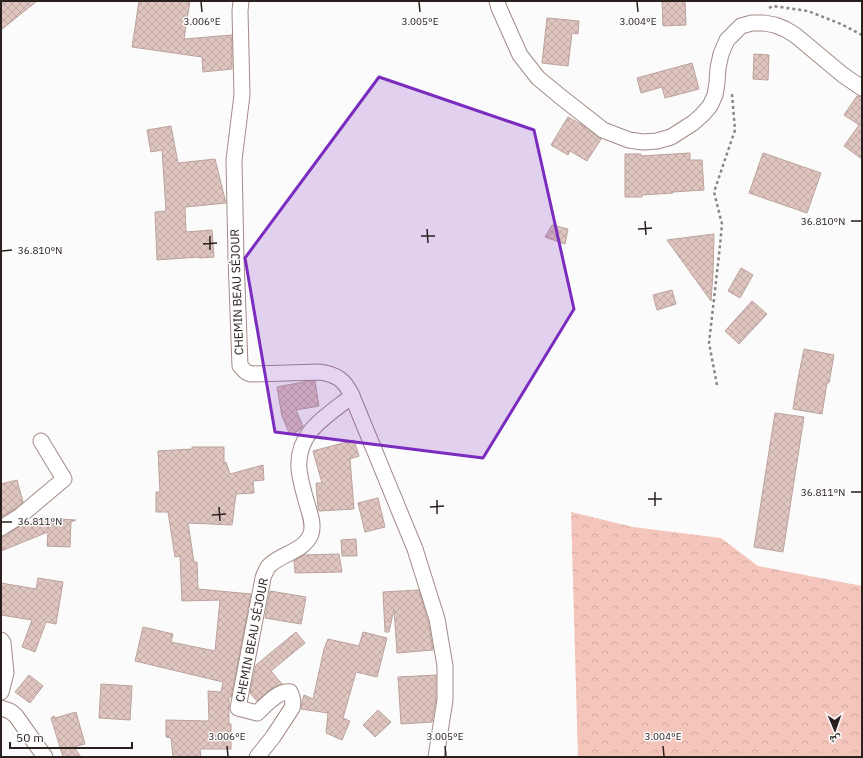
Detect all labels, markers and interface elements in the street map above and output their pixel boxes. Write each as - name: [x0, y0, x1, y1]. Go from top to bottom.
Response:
- text: 3.006°E: [183, 15, 221, 28]
- text: 3.005°E: [401, 15, 439, 28]
- text: 3.004°E: [619, 15, 657, 28]
- text: 36.810°N: [801, 215, 845, 228]
- street label: CHEMIN BEAU SÉJOUR: [227, 228, 246, 355]
- text: 36.810°N: [18, 244, 62, 257]
- text: 36.811°N: [801, 486, 845, 499]
- text: 36.811°N: [18, 515, 62, 528]
- street label: CHEMIN BEAU SÉJOUR: [232, 576, 271, 703]
- north arrow: [815, 710, 855, 750]
- scale bar: [10, 724, 132, 750]
- text: 50 m: [16, 730, 44, 745]
- text: 3.006°E: [208, 730, 246, 743]
- text: 3.005°E: [426, 730, 464, 743]
- text: 3.004°E: [644, 730, 682, 743]
- text: ش: [829, 732, 841, 747]

